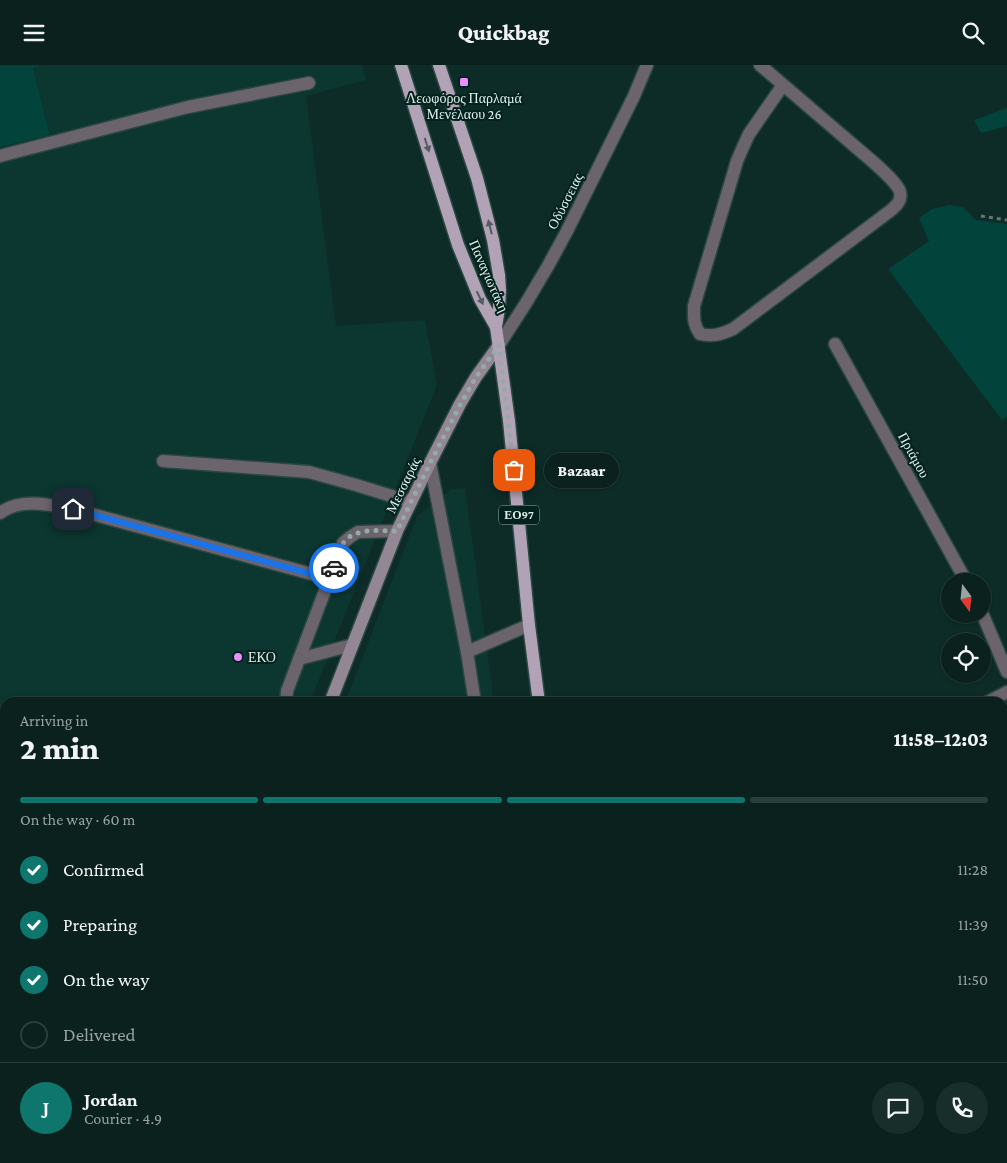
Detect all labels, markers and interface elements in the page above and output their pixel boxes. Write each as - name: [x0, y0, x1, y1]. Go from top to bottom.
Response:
- icon: menu: [20, 19, 48, 47]
- icon: search: [959, 19, 987, 47]
- text: Quickbag: [458, 20, 549, 45]
- marker: Λεωφόρος Παρλαμά Μενέλαου 26: [458, 76, 470, 88]
- place label: Λεωφόρος Παρλαμά Μενέλαου 26: [406, 90, 523, 122]
- one-way arrow: [424, 137, 431, 152]
- street label: Οδύσσειας: [544, 170, 586, 232]
- one-way arrow: [486, 219, 494, 234]
- street label: Παναγιωτάκη: [466, 237, 512, 315]
- one-way arrow: [476, 291, 484, 305]
- street label: Πριάμου: [895, 429, 933, 481]
- pin: [493, 449, 535, 491]
- callout: Bazaar: [544, 453, 619, 487]
- street label: Μεσσαράς: [383, 454, 424, 516]
- icon: bag: [500, 456, 528, 484]
- text: Bazaar: [558, 462, 605, 479]
- pin: [52, 488, 94, 530]
- icon: home: [59, 495, 87, 523]
- road number: ΕΟ97: [499, 505, 539, 525]
- courier: [309, 543, 359, 593]
- icon: car: [320, 554, 348, 582]
- north arrow: [941, 573, 991, 623]
- map controls: [941, 573, 991, 683]
- button: locate: [941, 633, 991, 683]
- place label: ΕΚΟ: [248, 649, 276, 665]
- marker: ΕΚΟ: [232, 651, 244, 663]
- text: Arriving in: [20, 712, 88, 729]
- text: 11:58–12:03: [893, 729, 988, 750]
- text: 2 min: [20, 730, 99, 766]
- text: On the way · 60 m: [20, 811, 135, 828]
- icon: check: [20, 856, 48, 884]
- text: Confirmed: [63, 859, 144, 880]
- text: 11:28: [957, 861, 988, 878]
- icon: check: [20, 911, 48, 939]
- text: Preparing: [63, 914, 137, 935]
- text: 11:39: [958, 916, 988, 933]
- icon: check: [20, 966, 48, 994]
- text: On the way: [63, 969, 149, 990]
- text: 11:50: [957, 971, 988, 988]
- text: Delivered: [63, 1024, 136, 1045]
- button: chat: [872, 1082, 924, 1134]
- button: phone: [936, 1082, 988, 1134]
- text: Jordan: [84, 1089, 138, 1110]
- text: J: [43, 1097, 49, 1118]
- text: Courier · 4.9: [84, 1110, 162, 1127]

